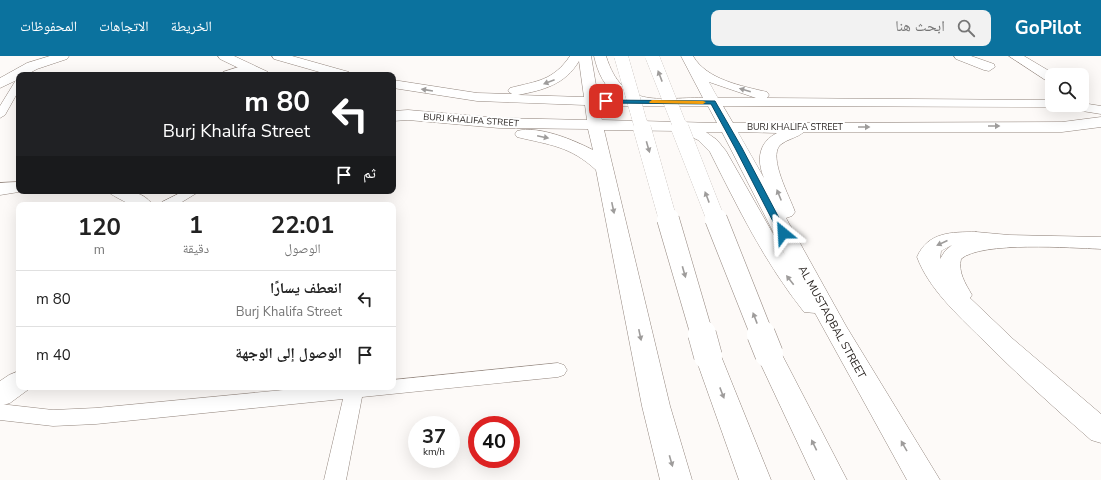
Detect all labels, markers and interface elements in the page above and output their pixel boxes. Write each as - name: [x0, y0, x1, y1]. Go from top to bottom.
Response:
- search box: [711, 10, 991, 46]
- text: GoPilot: [1015, 15, 1081, 41]
- text: ابحث هنا: [895, 16, 945, 36]
- text: المحفوظات: [20, 17, 77, 36]
- text: الاتجاهات: [99, 17, 149, 36]
- text: الخريطة: [171, 17, 212, 36]
- icon: search: [955, 17, 977, 39]
- map controls: [1045, 68, 1089, 112]
- button: search: [1045, 68, 1089, 112]
- one-way arrow: [656, 70, 662, 82]
- one-way arrow: [543, 80, 555, 86]
- text: 80 m: [244, 83, 310, 121]
- pin: [589, 84, 623, 118]
- one-way arrow: [421, 87, 433, 93]
- one-way arrow: [739, 87, 751, 93]
- icon: left: [324, 88, 376, 140]
- icon: arrive: [595, 90, 617, 112]
- street label: BURJ KHALIFA STREET: [423, 111, 520, 129]
- text: Burj Khalifa Street: [163, 119, 310, 143]
- street label: BURJ KHALIFA STREET: [747, 121, 844, 133]
- one-way arrow: [988, 123, 1001, 129]
- one-way arrow: [858, 124, 871, 130]
- one-way arrow: [537, 135, 549, 141]
- one-way arrow: [645, 142, 651, 154]
- text: ثم: [363, 163, 376, 183]
- icon: arrive: [333, 164, 355, 186]
- one-way arrow: [776, 189, 782, 201]
- one-way arrow: [704, 191, 710, 203]
- one-way arrow: [611, 201, 617, 214]
- text: 1: [189, 209, 203, 241]
- text: 22:01: [271, 209, 334, 241]
- text: 120: [78, 211, 121, 243]
- position arrow: [762, 212, 804, 254]
- text: دقيقة: [183, 240, 209, 258]
- text: الوصول: [285, 240, 321, 258]
- one-way arrow: [936, 240, 948, 246]
- text: m: [94, 241, 105, 259]
- street label: AL MUSTAQBAL STREET: [795, 263, 870, 381]
- one-way arrow: [681, 267, 687, 279]
- one-way arrow: [785, 274, 794, 285]
- text: انعطف يسارًا: [270, 278, 342, 298]
- icon: left: [354, 288, 376, 310]
- text: 80 m: [36, 289, 71, 309]
- text: Burj Khalifa Street: [236, 303, 342, 321]
- one-way arrow: [752, 313, 758, 324]
- one-way arrow: [638, 329, 644, 341]
- text: الوصول إلى الوجهة: [235, 343, 342, 363]
- icon: arrive: [354, 344, 376, 366]
- text: 40 m: [36, 345, 71, 365]
- one-way arrow: [719, 387, 725, 399]
- speed limit sign: 40: [468, 416, 520, 468]
- text: 37: [422, 423, 446, 450]
- one-way arrow: [811, 439, 817, 451]
- one-way arrow: [900, 440, 907, 452]
- text: km/h: [423, 445, 445, 459]
- one-way arrow: [668, 455, 674, 467]

